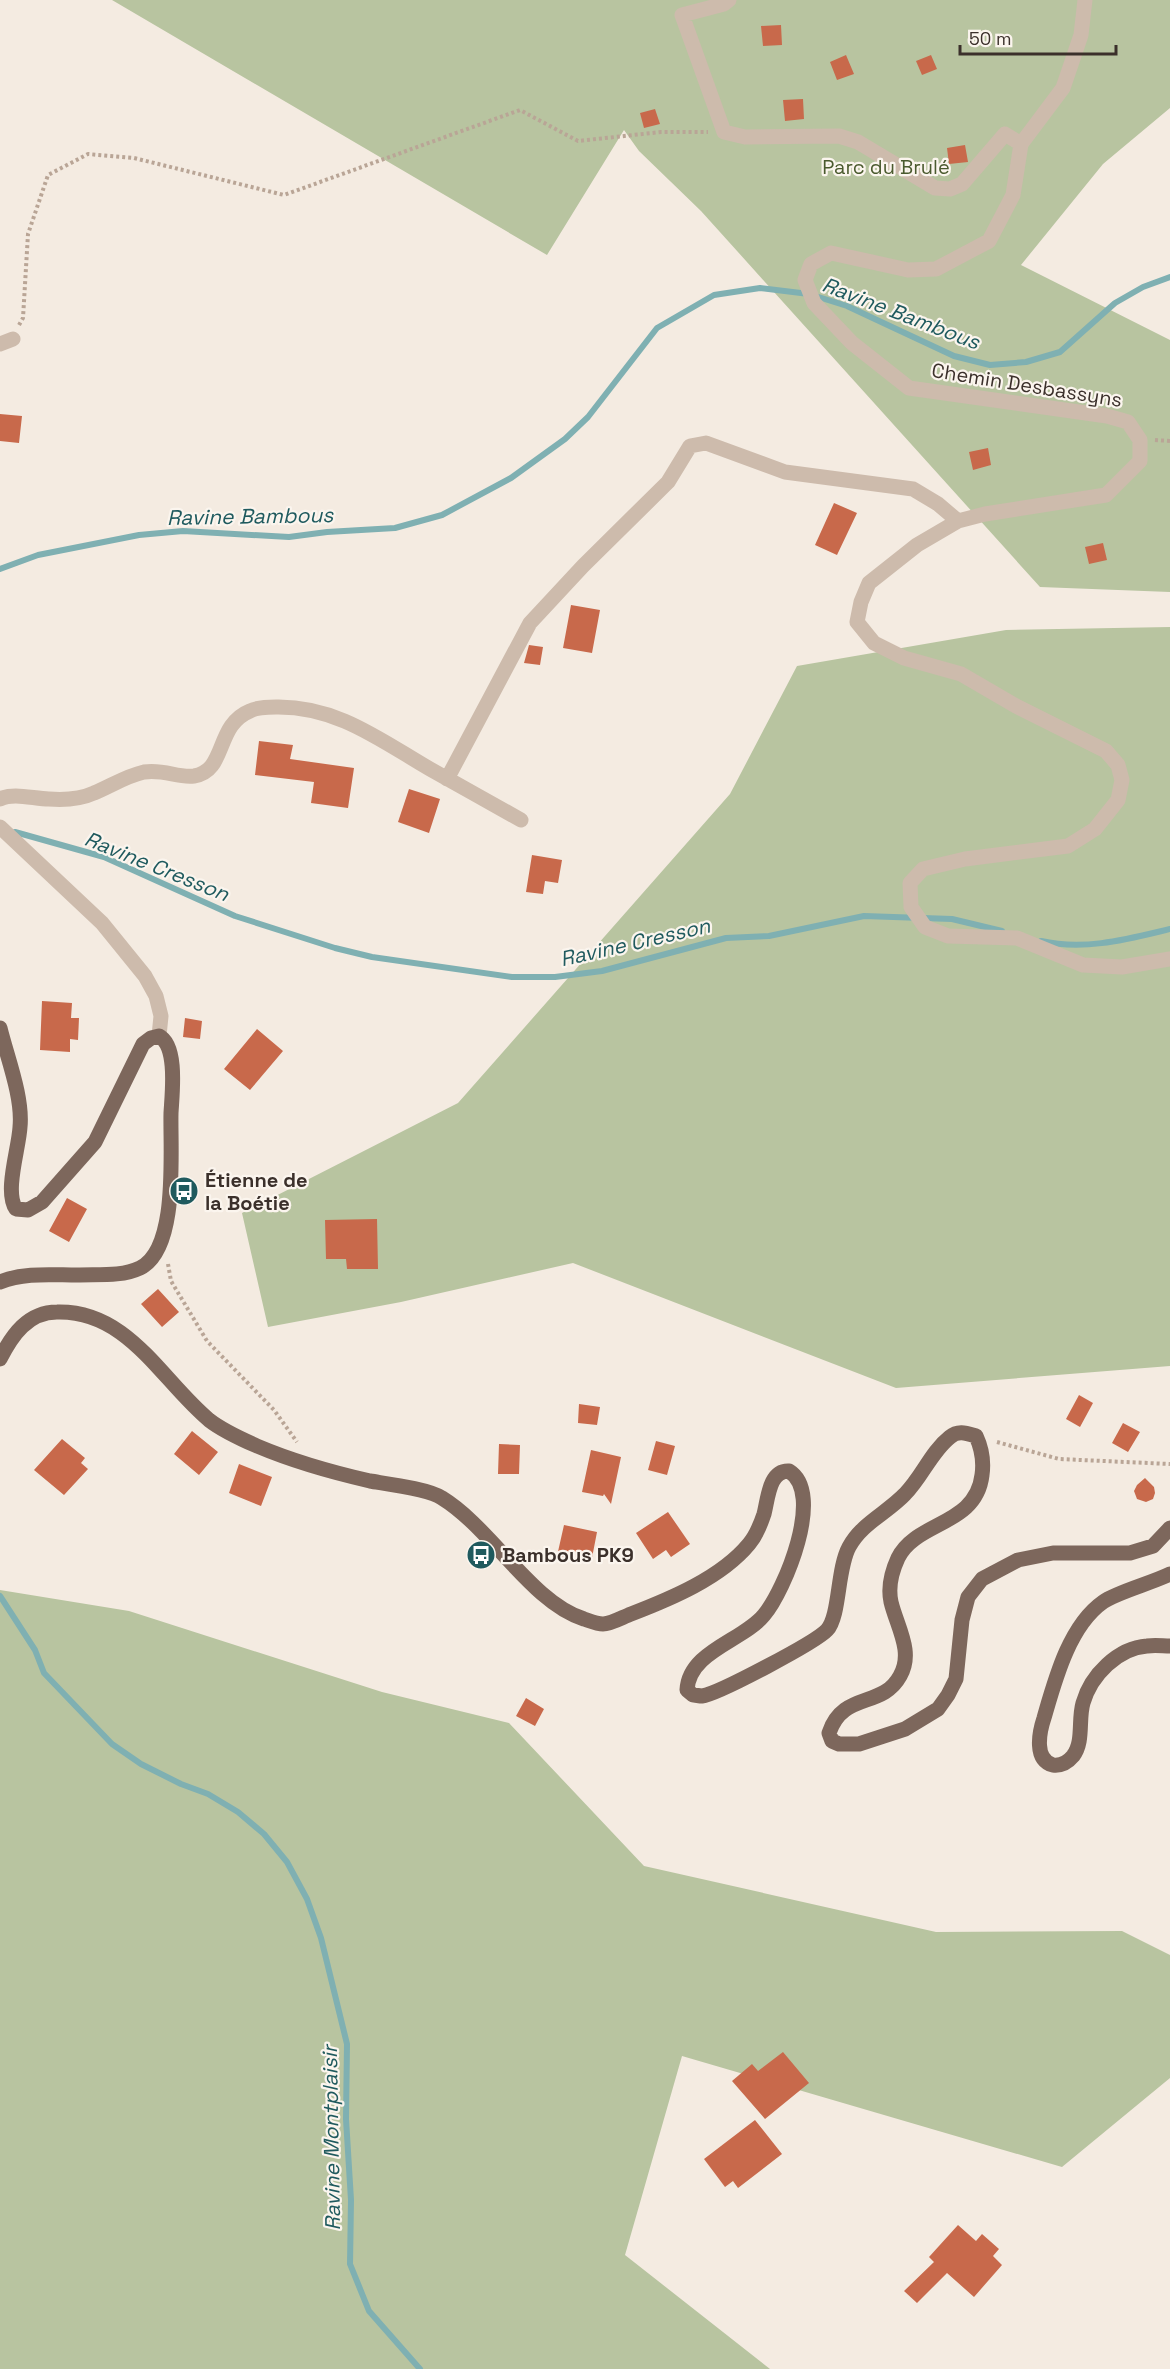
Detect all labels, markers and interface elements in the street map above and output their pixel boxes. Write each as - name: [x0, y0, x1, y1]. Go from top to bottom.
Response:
- scale bar: [960, 18, 1116, 56]
- text: 50 m: [969, 27, 1011, 50]
- park label: Parc du Brulé: [822, 154, 950, 180]
- water label: Ravine Bambous: [818, 271, 984, 356]
- street label: Chemin Desbassyns: [930, 357, 1124, 413]
- water label: Ravine Bambous: [167, 501, 334, 531]
- water label: Ravine Cresson: [81, 825, 234, 908]
- water label: Ravine Cresson: [557, 911, 714, 972]
- place label: Étienne de la Boétie: [205, 1167, 308, 1216]
- bus stop icon: Étienne de la Boétie: [168, 1175, 200, 1207]
- bus stop icon: Bambous PK9: [465, 1539, 497, 1571]
- place label: Bambous PK9: [502, 1542, 634, 1568]
- water label: Ravine Montplaisir: [316, 2043, 346, 2231]

